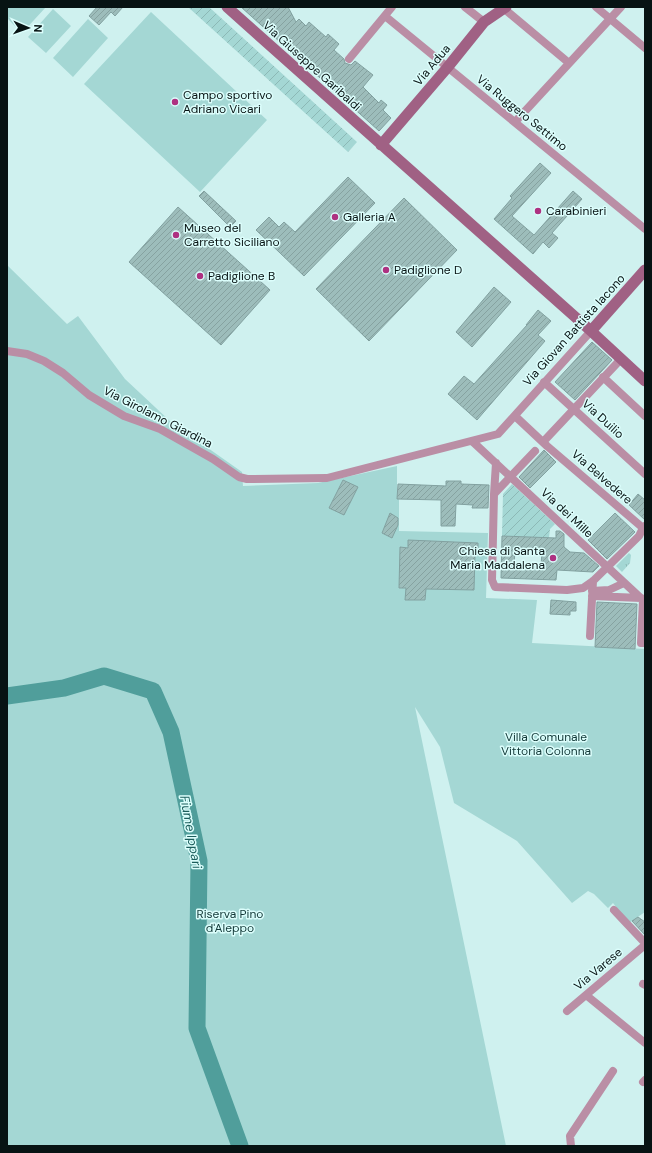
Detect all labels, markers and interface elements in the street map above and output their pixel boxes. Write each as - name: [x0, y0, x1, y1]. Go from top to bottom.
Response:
- north arrow: [8, 8, 48, 48]
- street label: Via Giuseppe Garibaldi: [259, 17, 365, 115]
- text: N: [31, 24, 45, 33]
- street label: Via Adua: [410, 41, 454, 89]
- street label: Via Ruggero Settimo: [473, 71, 571, 155]
- place label: Campo sportivo Adriano Vicari: [183, 87, 272, 117]
- marker: Campo sportivo Adriano Vicari: [170, 97, 180, 107]
- place label: Carabinieri: [546, 203, 607, 219]
- marker: Carabinieri: [533, 206, 543, 216]
- place label: Galleria A: [343, 209, 396, 225]
- marker: Galleria A: [330, 212, 340, 222]
- place label: Museo del Carretto Siciliano: [184, 220, 280, 250]
- marker: Museo del Carretto Siciliano: [171, 230, 181, 240]
- place label: Padiglione D: [394, 262, 462, 278]
- marker: Padiglione D: [381, 265, 391, 275]
- place label: Padiglione B: [208, 268, 275, 284]
- marker: Padiglione B: [195, 271, 205, 281]
- street label: Via Giovan Battista Iacono: [519, 271, 629, 389]
- street label: Via Girolamo Giardina: [101, 382, 215, 452]
- street label: Via Duilio: [579, 396, 627, 442]
- street label: Via Belvedere: [568, 446, 636, 508]
- street label: Via dei Mille: [537, 485, 597, 542]
- place label: Chiesa di Santa Maria Maddalena: [450, 543, 545, 573]
- marker: Chiesa di Santa Maria Maddalena: [548, 553, 558, 563]
- park label: Villa Comunale Vittoria Colonna: [501, 729, 591, 759]
- water label: Fiume Ippari: [176, 794, 206, 871]
- park label: Riserva Pino d'Aleppo: [197, 906, 263, 936]
- street label: Via Varese: [570, 944, 626, 994]

